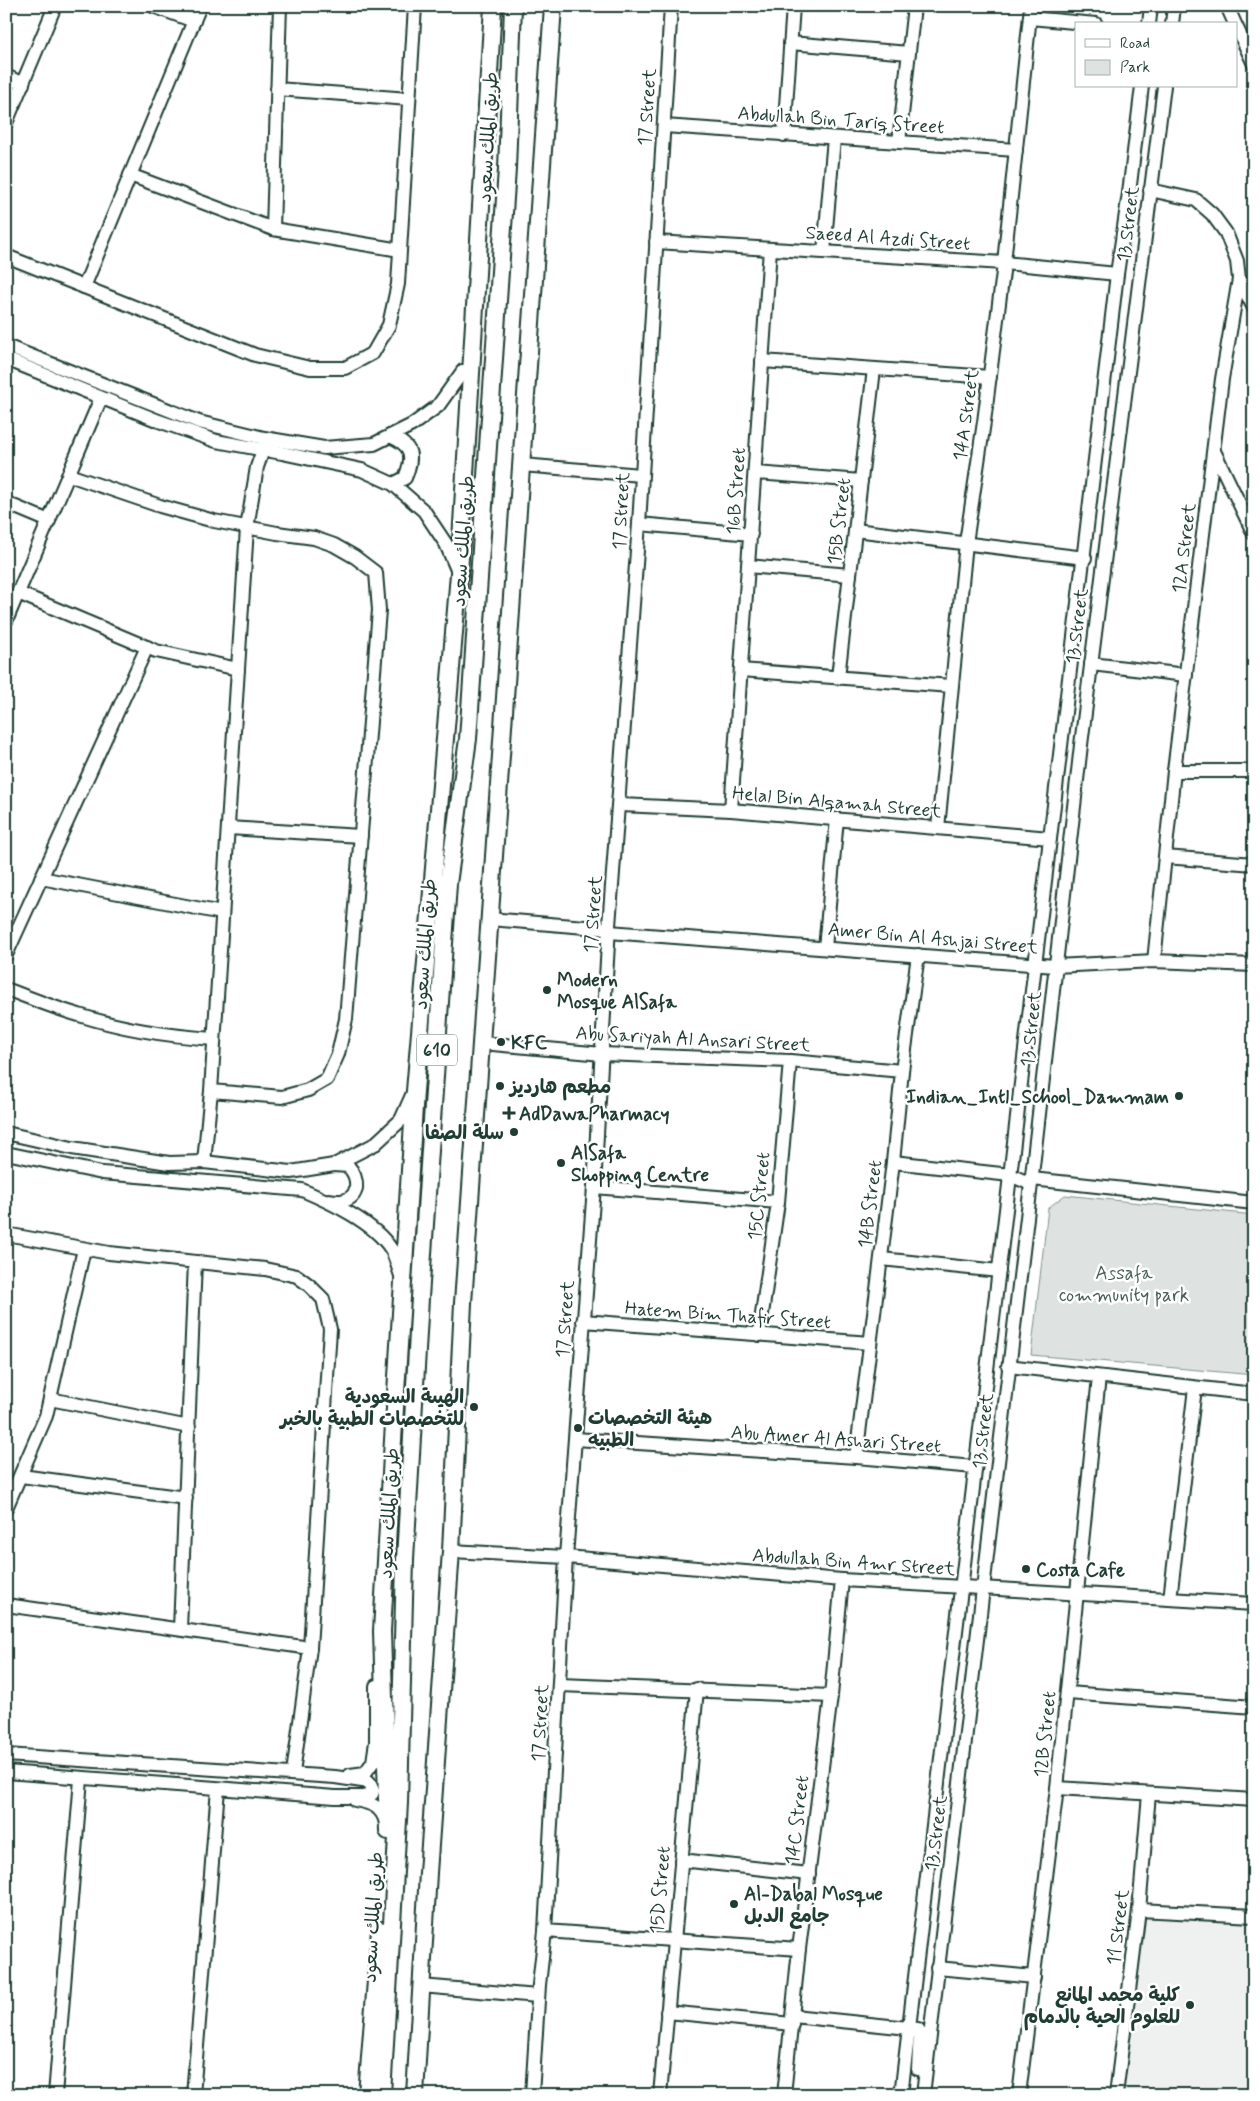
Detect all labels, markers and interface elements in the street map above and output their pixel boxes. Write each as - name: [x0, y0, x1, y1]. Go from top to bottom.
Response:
- legend: [1075, 22, 1238, 88]
- text: Road: [1120, 34, 1150, 54]
- text: Park: [1120, 58, 1150, 78]
- street label: 17 Street: [632, 68, 663, 147]
- street label: طريق الملك سعود: [473, 71, 504, 203]
- street label: Abdullah Bin Tariq Street: [737, 101, 945, 140]
- street label: 13 Street: [1111, 185, 1146, 263]
- street label: Saeed Al Azdi Street: [805, 220, 971, 257]
- street label: 14A Street: [948, 368, 985, 462]
- street label: 16B Street: [721, 447, 752, 536]
- street label: 17 Street: [607, 472, 636, 550]
- street label: طريق الملك سعود: [446, 475, 481, 607]
- street label: 15B Street: [822, 477, 857, 566]
- street label: 12A Street: [1167, 502, 1202, 595]
- street label: 13 Street: [1060, 587, 1095, 665]
- street label: Helal Bin Alqamah Street: [731, 781, 943, 824]
- street label: 17 Street: [578, 875, 609, 954]
- street label: طريق الملك سعود: [408, 878, 443, 1010]
- street label: Amer Bin Al Ashjai Street: [827, 917, 1039, 960]
- place label: Modern Mosque AlSafa: [557, 968, 677, 1016]
- marker: Modern Mosque AlSafa: [541, 984, 553, 996]
- street label: 13 Street: [1015, 990, 1048, 1068]
- street label: Abu Sariyah Al Ansari Street: [575, 1021, 811, 1059]
- place label: KFC: [511, 1031, 548, 1056]
- road number: 610: [417, 1034, 457, 1066]
- marker: KFC: [495, 1036, 507, 1048]
- place label: مطعم هارديز: [508, 1075, 611, 1101]
- marker: مطعم هارديز: [494, 1080, 506, 1092]
- place label: Indian_Intl_School_Dammam: [906, 1085, 1169, 1110]
- marker: Indian_Intl_School_Dammam: [1173, 1090, 1185, 1102]
- place label: AdDawaPharmacy: [519, 1102, 670, 1127]
- marker: AdDawaPharmacy: [503, 1107, 515, 1119]
- place label: سلة الصفا: [425, 1121, 504, 1146]
- marker: سلة الصفا: [508, 1126, 520, 1138]
- place label: AlSafa Shopping Centre: [571, 1141, 709, 1189]
- street label: 15C Street: [742, 1151, 777, 1241]
- marker: AlSafa Shopping Centre: [555, 1157, 567, 1169]
- street label: 14B Street: [853, 1159, 888, 1250]
- park label: Assafa community park: [1059, 1261, 1189, 1308]
- street label: 17 Street: [550, 1280, 581, 1359]
- street label: Hatem Bim Thafir Street: [624, 1296, 832, 1335]
- place label: الهيىة السعودية للتخصصات الطبية بالخبر: [278, 1385, 464, 1432]
- street label: 13 Street: [967, 1392, 1000, 1470]
- marker: الهيىة السعودية للتخصصات الطبية بالخبر: [468, 1401, 480, 1413]
- place label: هيئة التخصصات الطبيه: [588, 1406, 712, 1453]
- street label: Abu Amer Al Ashari Street: [730, 1420, 942, 1459]
- marker: هيئة التخصصات الطبيه: [572, 1422, 584, 1434]
- street label: طريق الملك سعود: [374, 1447, 405, 1579]
- street label: Abdullah Bin Amr Street: [752, 1543, 956, 1582]
- place label: Costa Cafe: [1036, 1558, 1125, 1583]
- marker: Costa Cafe: [1020, 1563, 1032, 1575]
- street label: 17 Street: [526, 1684, 555, 1762]
- street label: 12B Street: [1029, 1690, 1062, 1779]
- street label: 14C Street: [780, 1774, 815, 1866]
- street label: 13 Street: [919, 1794, 954, 1872]
- street label: 15D Street: [644, 1845, 677, 1935]
- street label: طريق الملك سعود: [358, 1851, 389, 1983]
- place label: Al-Dabal Mosque جامع الدبل: [744, 1882, 883, 1929]
- street label: 11 Street: [1101, 1888, 1136, 1967]
- marker: Al-Dabal Mosque جامع الدبل: [728, 1898, 740, 1910]
- place label: كلية محمد المانع للعلوم الحية بالدمام: [1024, 1983, 1181, 2031]
- marker: كلية محمد المانع للعلوم الحية بالدمام: [1184, 1999, 1196, 2011]

